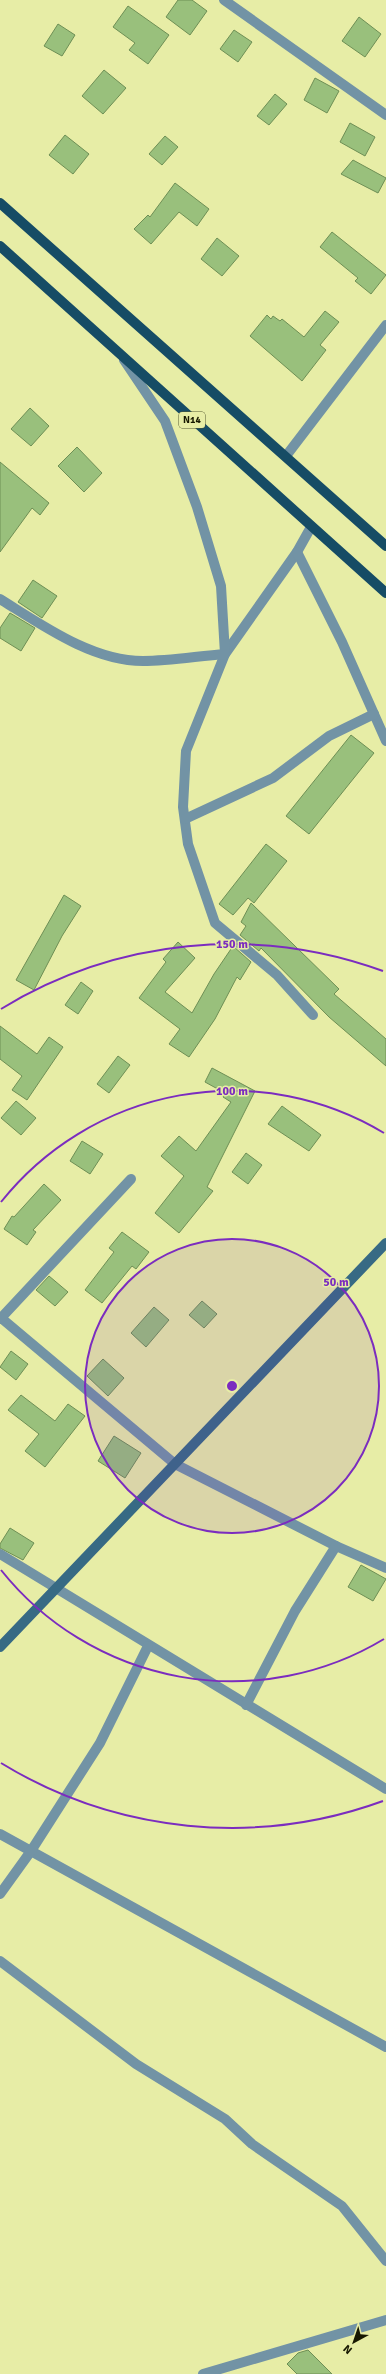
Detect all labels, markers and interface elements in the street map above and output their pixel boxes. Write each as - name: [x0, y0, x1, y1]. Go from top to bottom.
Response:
- road number: N14: [179, 412, 205, 428]
- text: 150 m: [216, 937, 248, 952]
- text: 100 m: [216, 1084, 248, 1099]
- text: 50 m: [323, 1275, 349, 1290]
- centre of rings: [225, 1379, 239, 1393]
- north arrow: [334, 2322, 374, 2362]
- text: N: [341, 2342, 355, 2357]

